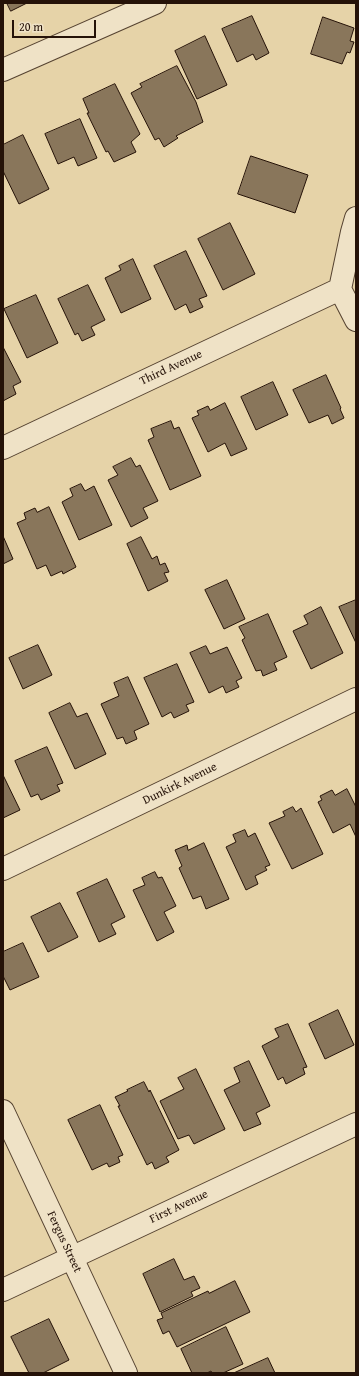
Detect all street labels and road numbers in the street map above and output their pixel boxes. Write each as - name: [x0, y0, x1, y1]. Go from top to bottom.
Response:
- street label: Third Avenue: [137, 347, 205, 389]
- street label: Dunkirk Avenue: [141, 760, 219, 808]
- street label: First Avenue: [148, 1187, 210, 1227]
- street label: Fergus Street: [43, 1209, 85, 1275]

